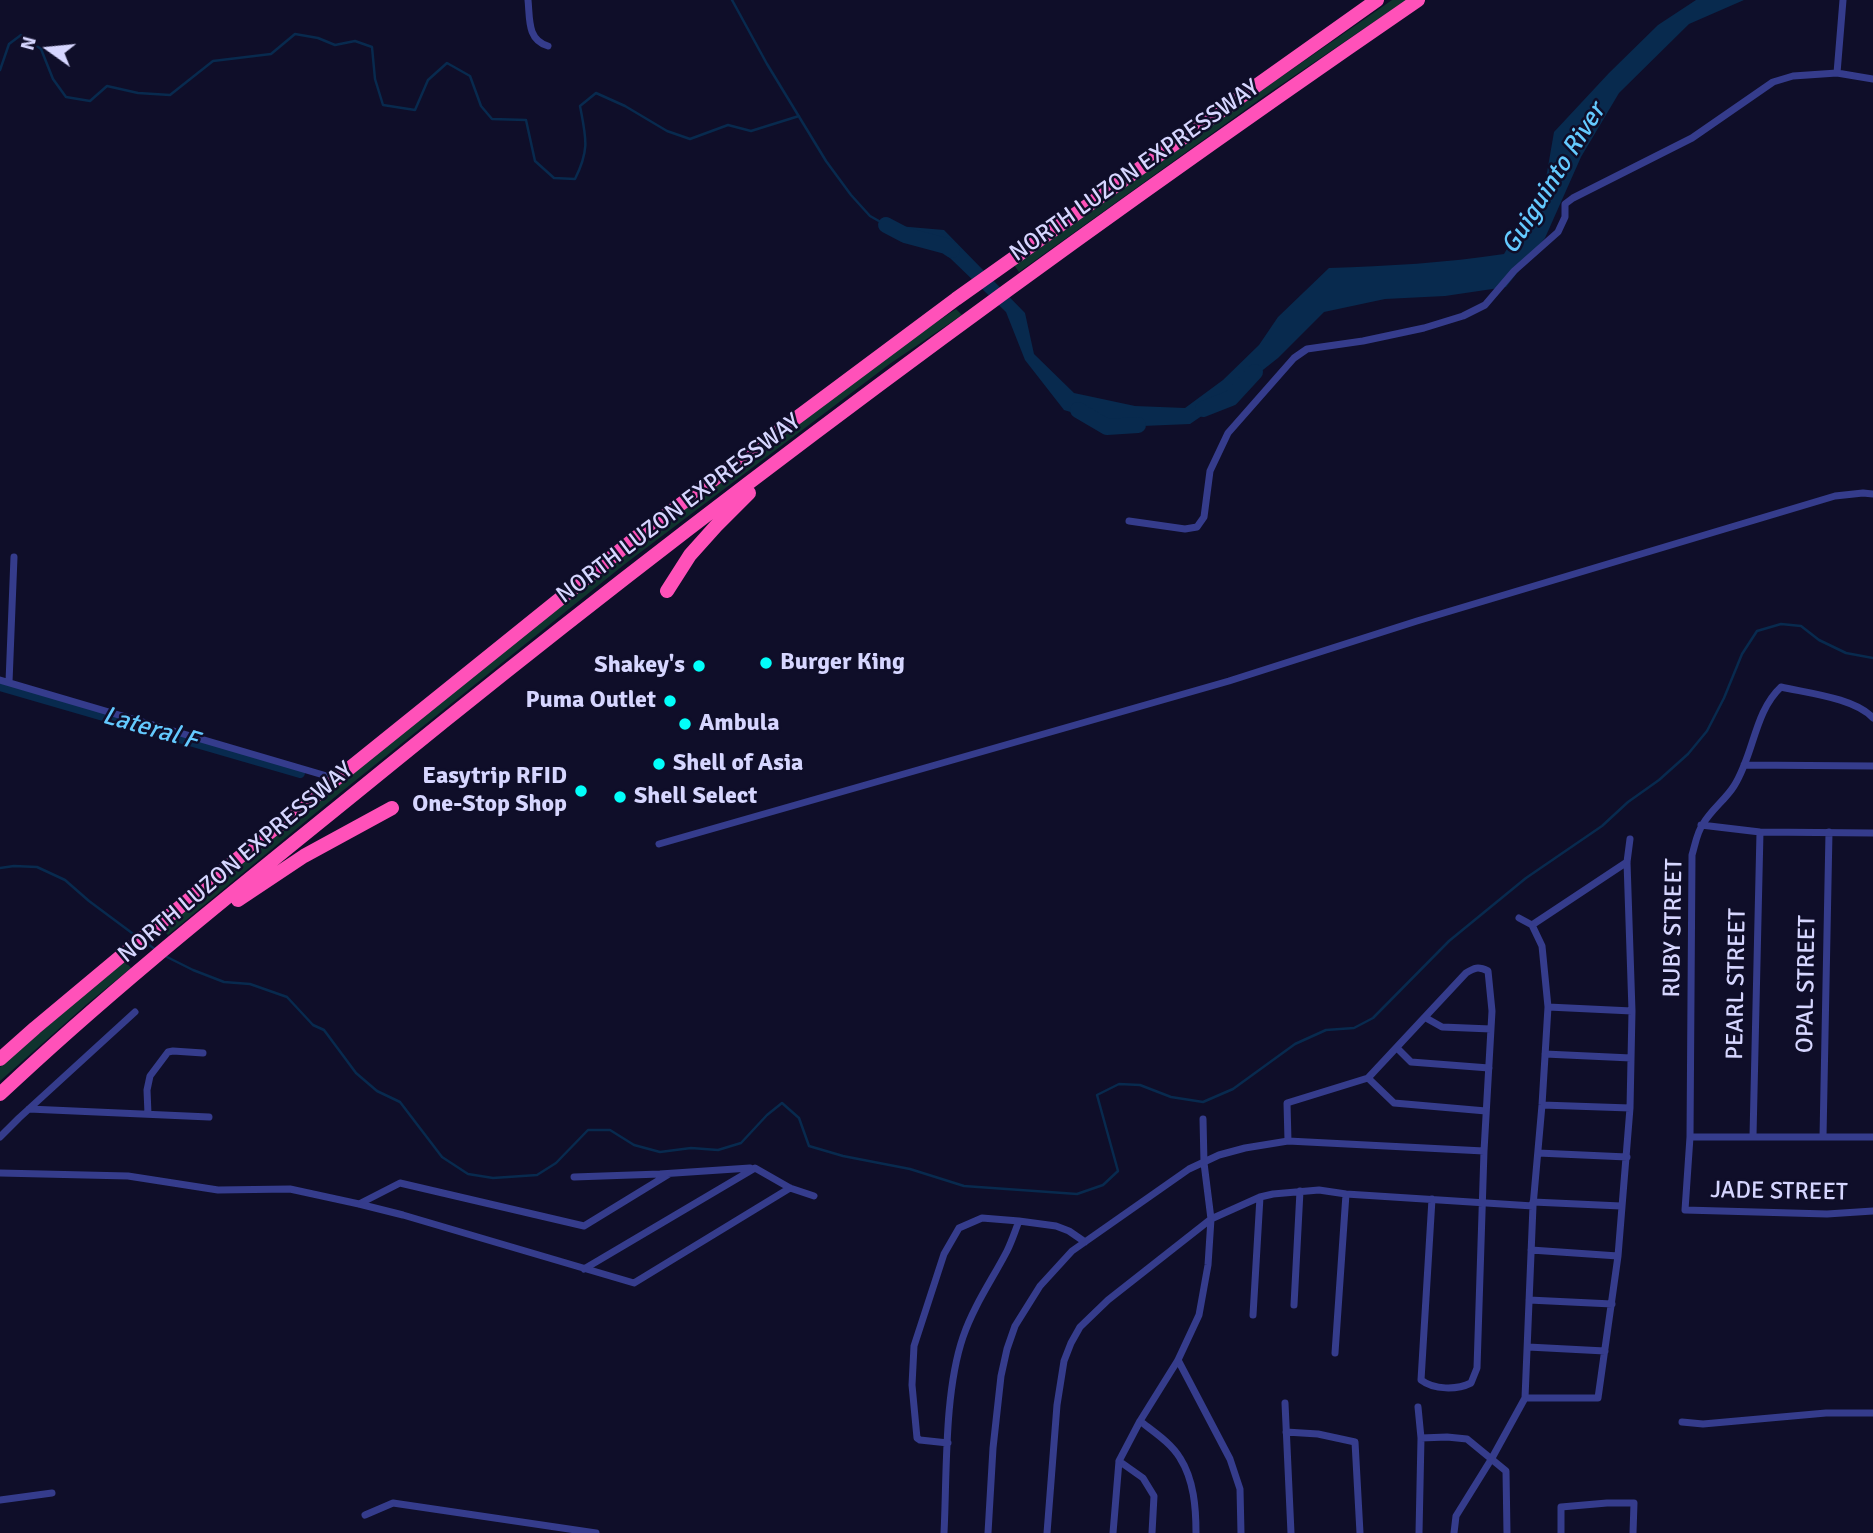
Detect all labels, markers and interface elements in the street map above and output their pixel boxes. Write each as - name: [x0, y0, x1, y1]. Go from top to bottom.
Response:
- north arrow: [14, 14, 84, 84]
- text: N: [15, 34, 42, 53]
- street label: NORTH LUZON EXPRESSWAY: [1005, 74, 1265, 268]
- water label: Guiguinto River: [1495, 98, 1613, 260]
- street label: NORTH LUZON EXPRESSWAY: [551, 408, 807, 610]
- place label: Burger King: [780, 649, 905, 677]
- place label: Shakey's: [594, 652, 685, 680]
- marker: Burger King: [758, 655, 774, 671]
- marker: Shakey's: [691, 658, 707, 674]
- place label: Puma Outlet: [526, 687, 656, 715]
- marker: Puma Outlet: [662, 693, 678, 709]
- water label: Lateral F: [99, 701, 201, 757]
- place label: Ambula: [699, 710, 780, 738]
- marker: Ambula: [677, 716, 693, 732]
- place label: Shell of Asia: [673, 750, 803, 778]
- street label: NORTH LUZON EXPRESSWAY: [113, 756, 359, 970]
- marker: Shell of Asia: [651, 756, 667, 772]
- place label: Easytrip RFID One-Stop Shop: [412, 763, 567, 819]
- marker: Easytrip RFID One-Stop Shop: [573, 783, 589, 799]
- place label: Shell Select: [634, 783, 757, 811]
- marker: Shell Select: [612, 789, 628, 805]
- street label: RUBY STREET: [1658, 858, 1690, 998]
- street label: PEARL STREET: [1721, 908, 1753, 1060]
- street label: OPAL STREET: [1791, 915, 1823, 1053]
- street label: JADE STREET: [1710, 1176, 1848, 1208]

